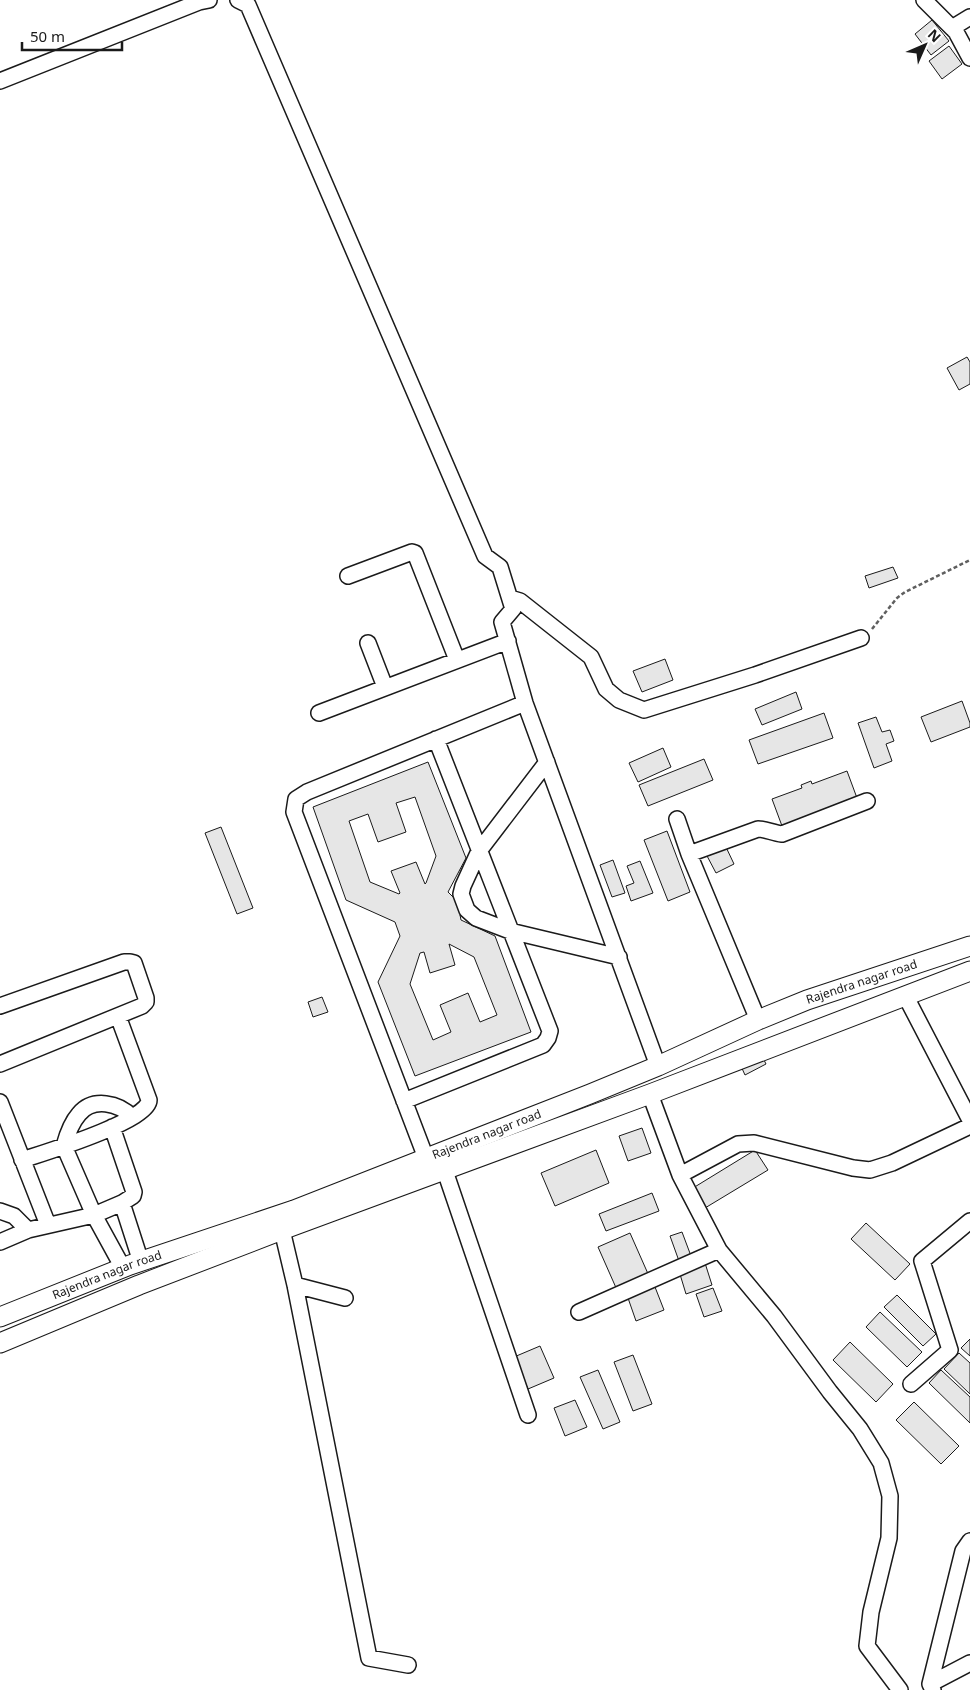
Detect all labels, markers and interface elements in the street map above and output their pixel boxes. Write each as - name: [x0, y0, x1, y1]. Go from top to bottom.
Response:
- scale bar: [22, 20, 122, 52]
- north arrow: [900, 20, 950, 70]
- text: N: [924, 25, 945, 46]
- text: 50 m: [30, 26, 65, 46]
- street label: Rajendra nagar road: [804, 955, 919, 1008]
- street label: Rajendra nagar road: [429, 1105, 544, 1163]
- street label: Rajendra nagar road: [50, 1246, 164, 1303]

